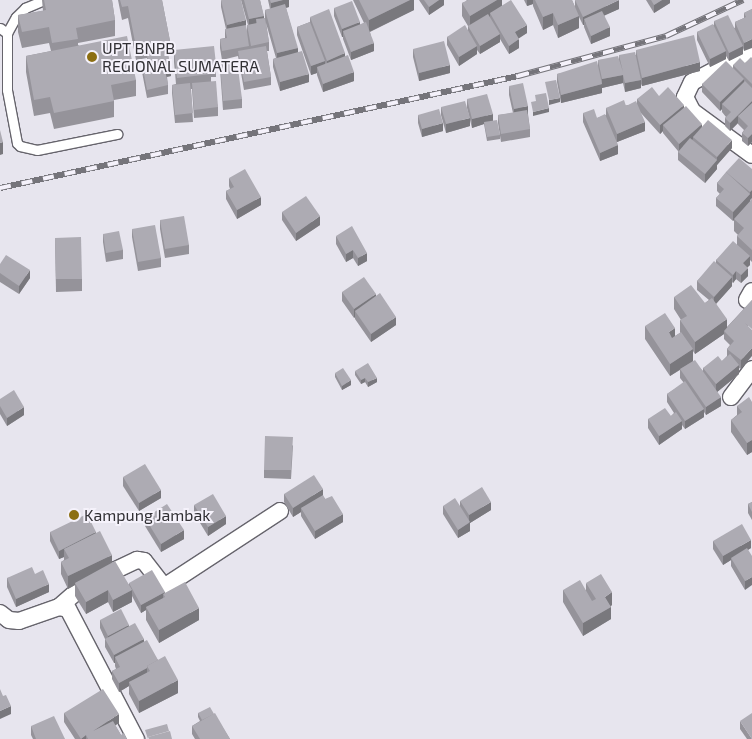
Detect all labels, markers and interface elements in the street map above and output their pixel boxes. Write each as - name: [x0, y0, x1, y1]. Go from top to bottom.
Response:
- place label: UPT BNPB REGIONAL SUMATERA: [102, 38, 259, 76]
- marker: UPT BNPB REGIONAL SUMATERA: [86, 51, 98, 63]
- place label: Kampung Jambak: [84, 505, 211, 525]
- marker: Kampung Jambak: [68, 509, 80, 521]

